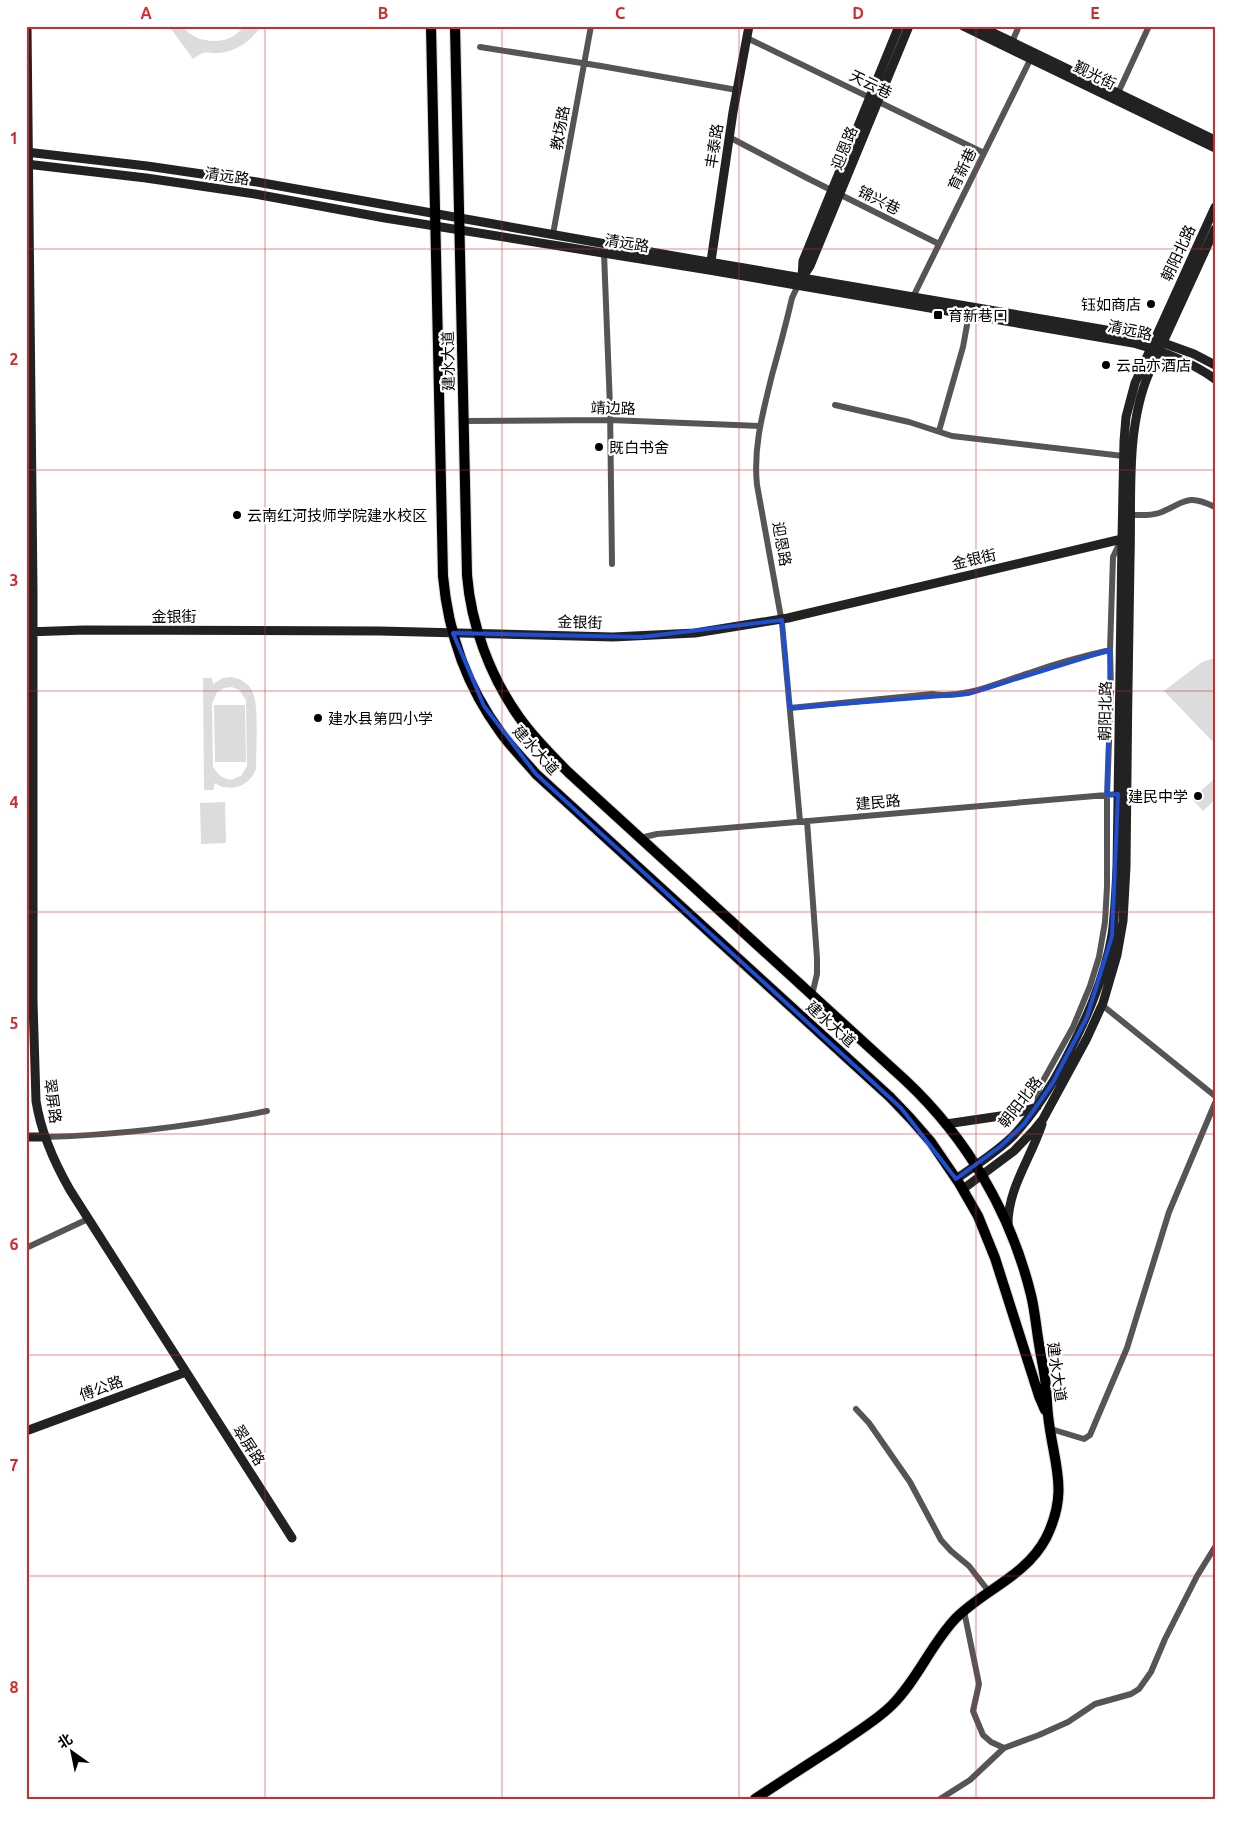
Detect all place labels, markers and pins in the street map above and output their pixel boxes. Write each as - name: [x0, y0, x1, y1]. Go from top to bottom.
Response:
- place label: 钰如商店: [1081, 296, 1141, 313]
- marker: 钰如商店: [1145, 298, 1157, 310]
- place label: 育新巷口: [948, 307, 1008, 324]
- marker: 育新巷口: [932, 309, 944, 321]
- place label: 云品亦酒店: [1116, 357, 1191, 374]
- marker: 云品亦酒店: [1100, 359, 1112, 371]
- place label: 既白书舍: [609, 439, 669, 456]
- marker: 既白书舍: [593, 441, 605, 453]
- place label: 云南红河技师学院建水校区: [247, 507, 427, 524]
- marker: 云南红河技师学院建水校区: [231, 509, 243, 521]
- place label: 建水县第四小学: [328, 710, 433, 727]
- marker: 建水县第四小学: [312, 712, 324, 724]
- place label: 建民中学: [1128, 788, 1188, 805]
- marker: 建民中学: [1192, 790, 1204, 802]

